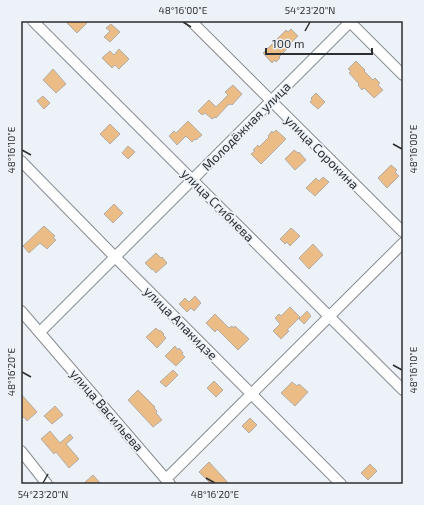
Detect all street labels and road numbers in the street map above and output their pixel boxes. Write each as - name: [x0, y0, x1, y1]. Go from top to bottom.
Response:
- street label: Молодёжная улица: [198, 78, 294, 174]
- street label: улица Сорокина: [282, 112, 362, 192]
- street label: улица Сгибнева: [178, 165, 258, 245]
- street label: улица Апакидзе: [141, 283, 221, 363]
- street label: улица Васильева: [67, 366, 147, 454]

